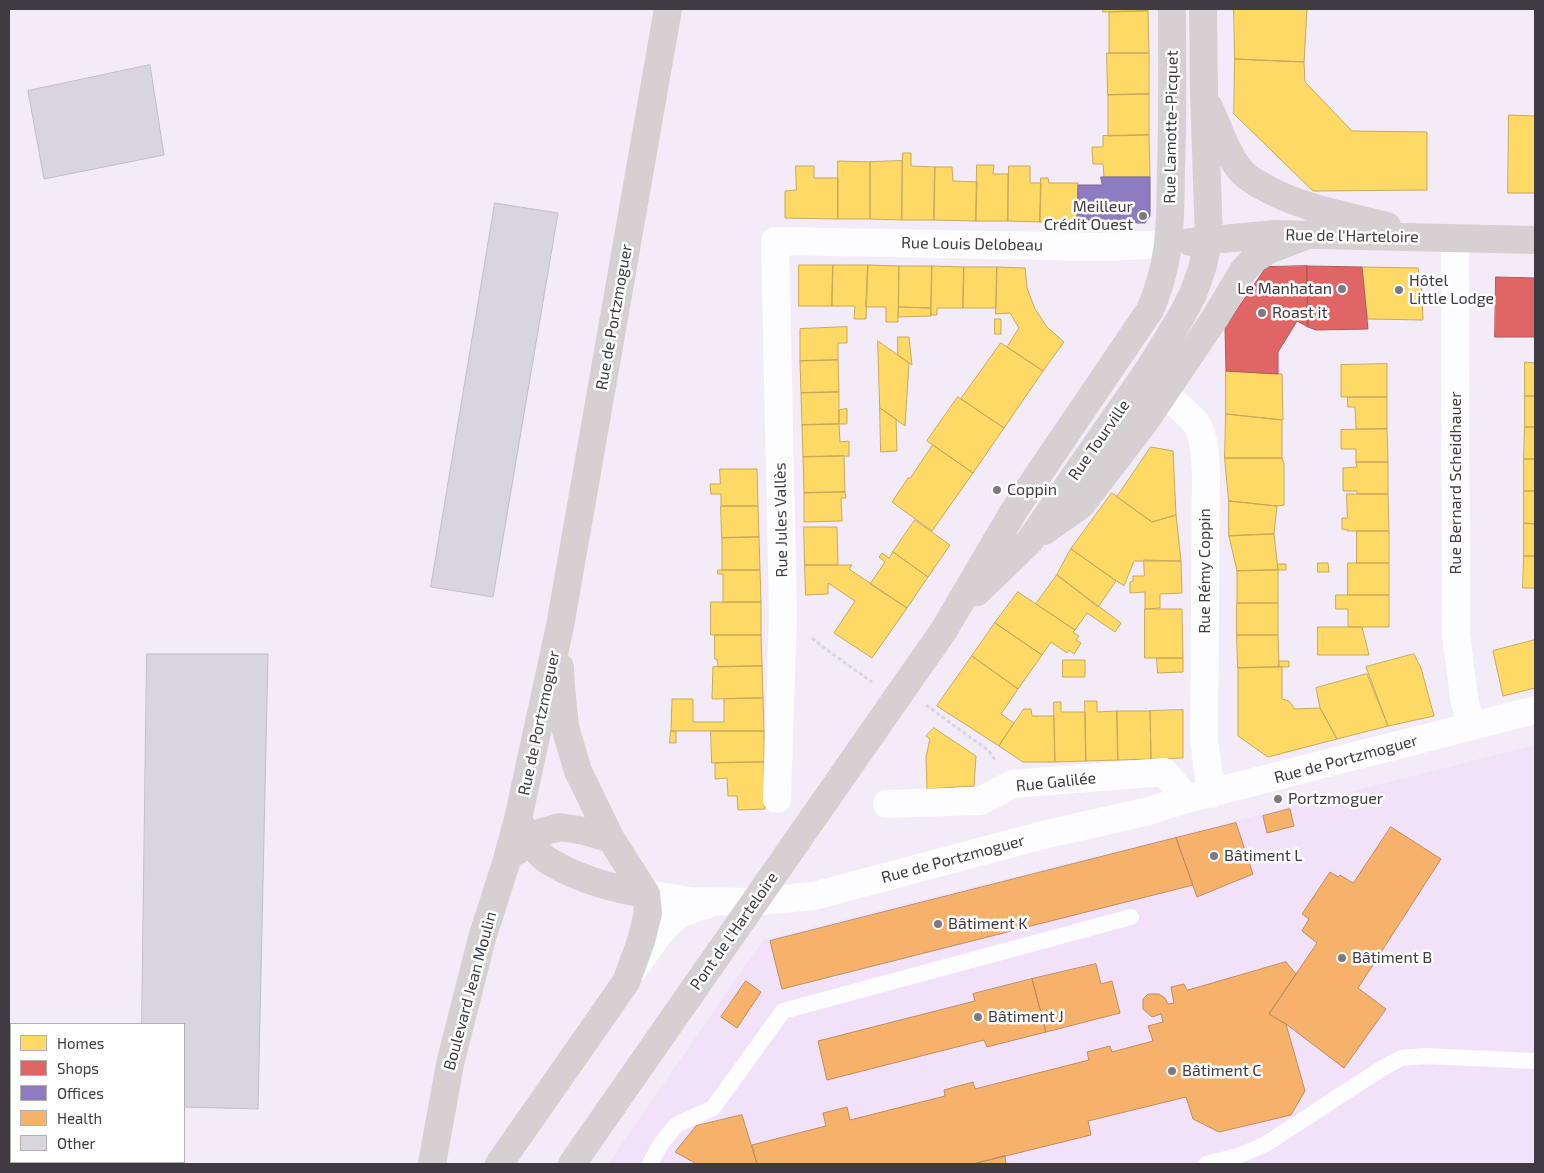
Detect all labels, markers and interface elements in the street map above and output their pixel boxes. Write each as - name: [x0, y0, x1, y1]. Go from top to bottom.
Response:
- street label: Rue Lamotte-Picquet: [1160, 50, 1182, 204]
- place label: Meilleur Crédit Ouest: [1044, 197, 1133, 235]
- marker: Meilleur Crédit Ouest: [1137, 210, 1149, 222]
- street label: Rue de l'Harteloire: [1285, 225, 1419, 247]
- street label: Rue Louis Delobeau: [901, 233, 1043, 255]
- street label: Rue de Portzmoguer: [592, 243, 636, 391]
- place label: Hôtel Little Lodge: [1409, 271, 1494, 309]
- place label: Le Manhatan: [1237, 279, 1332, 299]
- marker: Le Manhatan: [1336, 283, 1348, 295]
- marker: Hôtel Little Lodge: [1393, 284, 1405, 296]
- place label: Roast it: [1272, 303, 1328, 323]
- marker: Roast it: [1256, 307, 1268, 319]
- street label: Rue Bernard Scheidhauer: [1446, 391, 1466, 575]
- street label: Rue Tourville: [1064, 396, 1134, 484]
- street label: Rue Jules Vallès: [770, 462, 792, 578]
- place label: Coppin: [1007, 480, 1057, 500]
- marker: Coppin: [991, 484, 1003, 496]
- street label: Rue Rémy Coppin: [1195, 508, 1215, 634]
- street label: Rue de Portzmoguer: [514, 649, 564, 797]
- street label: Rue de Portzmoguer: [1272, 731, 1420, 787]
- street label: Rue Galilée: [1015, 768, 1097, 796]
- place label: Portzmoguer: [1288, 789, 1383, 809]
- marker: Portzmoguer: [1272, 793, 1284, 805]
- street label: Rue de Portzmoguer: [879, 831, 1027, 887]
- place label: Bâtiment L: [1224, 846, 1303, 866]
- marker: Bâtiment L: [1208, 850, 1220, 862]
- street label: Pont de l'Harteloire: [686, 868, 782, 994]
- street label: Boulevard Jean Moulin: [440, 910, 500, 1072]
- place label: Bâtiment K: [948, 914, 1028, 934]
- marker: Bâtiment K: [932, 918, 944, 930]
- place label: Bâtiment B: [1352, 948, 1432, 968]
- marker: Bâtiment B: [1336, 952, 1348, 964]
- place label: Bâtiment J: [988, 1007, 1064, 1027]
- marker: Bâtiment J: [972, 1011, 984, 1023]
- legend: [10, 1023, 185, 1163]
- text: Homes: [57, 1034, 104, 1052]
- text: Shops: [57, 1059, 99, 1077]
- place label: Bâtiment C: [1182, 1061, 1261, 1081]
- marker: Bâtiment C: [1166, 1065, 1178, 1077]
- text: Offices: [57, 1084, 104, 1102]
- text: Health: [57, 1109, 102, 1127]
- text: Other: [57, 1134, 96, 1152]

